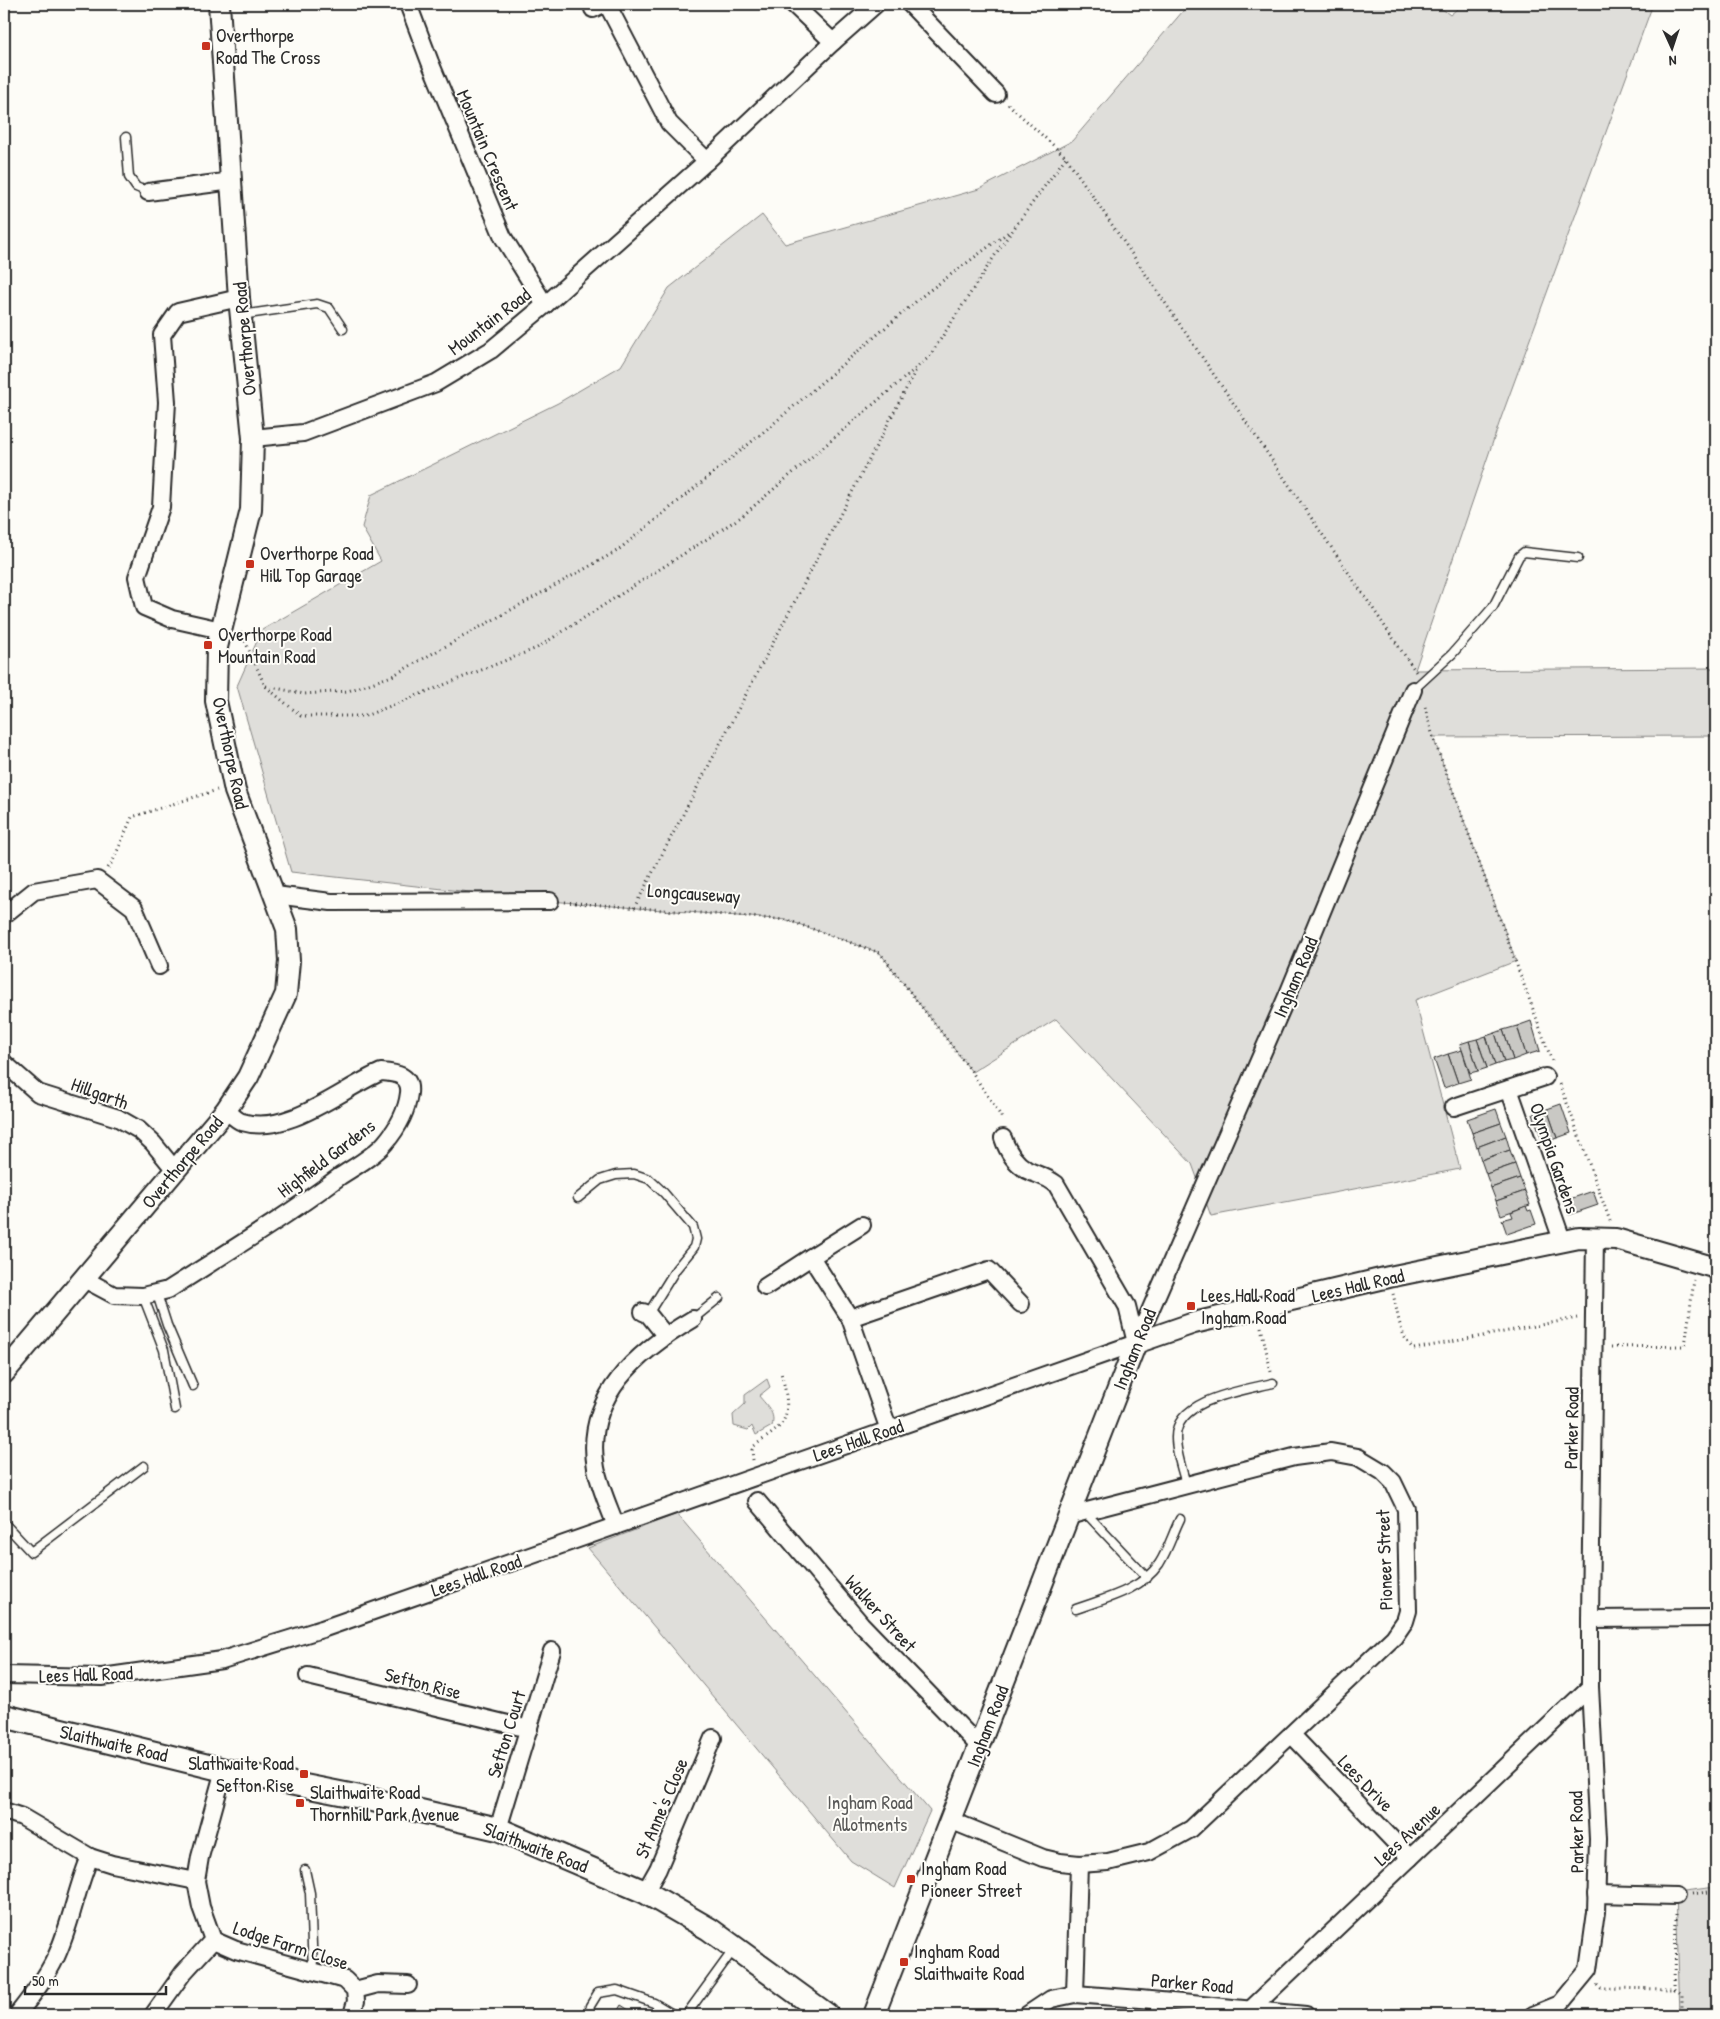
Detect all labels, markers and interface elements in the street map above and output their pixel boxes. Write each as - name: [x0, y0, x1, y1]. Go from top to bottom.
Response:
- place label: Overthorpe Road The Cross: [216, 22, 320, 70]
- north arrow: [1648, 22, 1698, 72]
- marker: Overthorpe Road The Cross: [200, 40, 212, 52]
- text: N: [1668, 52, 1677, 71]
- street label: Mountain Crescent: [451, 86, 525, 215]
- street label: Overthorpe Road: [226, 281, 262, 397]
- street label: Mountain Road: [442, 281, 536, 361]
- place label: Overthorpe Road Hill Top Garage: [260, 540, 374, 588]
- marker: Overthorpe Road Hill Top Garage: [244, 558, 256, 570]
- place label: Overthorpe Road Mountain Road: [218, 621, 332, 669]
- marker: Overthorpe Road Mountain Road: [202, 639, 214, 651]
- street label: Overthorpe Road: [206, 695, 256, 812]
- street label: Longcauseway: [647, 877, 741, 909]
- street label: Ingham Road: [1266, 932, 1324, 1021]
- street label: Hillgarth: [68, 1071, 132, 1115]
- street label: Olympia Gardens: [1524, 1099, 1586, 1217]
- street label: Overthorpe Road: [135, 1110, 229, 1214]
- street label: Highfield Gardens: [272, 1113, 380, 1203]
- street label: Lees Hall Road: [1309, 1262, 1407, 1308]
- place label: Lees Hall Road Ingham Road: [1201, 1282, 1296, 1330]
- marker: Lees Hall Road Ingham Road: [1185, 1300, 1197, 1312]
- street label: Ingham Road: [1106, 1304, 1162, 1393]
- street label: Parker Road: [1557, 1386, 1585, 1469]
- street label: Lees Hall Road: [809, 1412, 907, 1468]
- street label: Pioneer Street: [1369, 1509, 1399, 1611]
- street label: Lees Hall Road: [427, 1547, 525, 1603]
- street label: Walker Street: [839, 1569, 923, 1658]
- street label: Lees Hall Road: [39, 1659, 134, 1689]
- street label: Sefton Rise: [382, 1661, 464, 1705]
- street label: Ingham Road: [960, 1681, 1015, 1771]
- street label: Sefton Court: [480, 1687, 532, 1781]
- street label: Slaithwaite Road: [57, 1718, 171, 1768]
- street label: Lees Drive: [1332, 1749, 1400, 1817]
- place label: Slathwaite Road Sefton Rise: [188, 1750, 295, 1798]
- street label: St Anne's Close: [628, 1754, 694, 1862]
- marker: Slathwaite Road Sefton Rise: [298, 1768, 310, 1780]
- place label: Slaithwaite Road Thornhill Park Avenue: [310, 1779, 460, 1827]
- park label: Ingham Road Allotments: [827, 1789, 913, 1837]
- street label: Parker Road: [1562, 1790, 1590, 1873]
- street label: Lees Avenue: [1368, 1796, 1446, 1871]
- marker: Slaithwaite Road Thornhill Park Avenue: [294, 1797, 306, 1809]
- street label: Slaithwaite Road: [480, 1815, 593, 1879]
- place label: Ingham Road Pioneer Street: [921, 1855, 1022, 1903]
- marker: Ingham Road Pioneer Street: [905, 1873, 917, 1885]
- street label: Lodge Farm Close: [230, 1914, 352, 1976]
- place label: Ingham Road Slaithwaite Road: [914, 1938, 1025, 1986]
- marker: Ingham Road Slaithwaite Road: [898, 1956, 910, 1968]
- scale bar: [25, 1964, 166, 1996]
- street label: Parker Road: [1150, 1966, 1235, 2000]
- text: 50 m: [32, 1970, 59, 1991]

